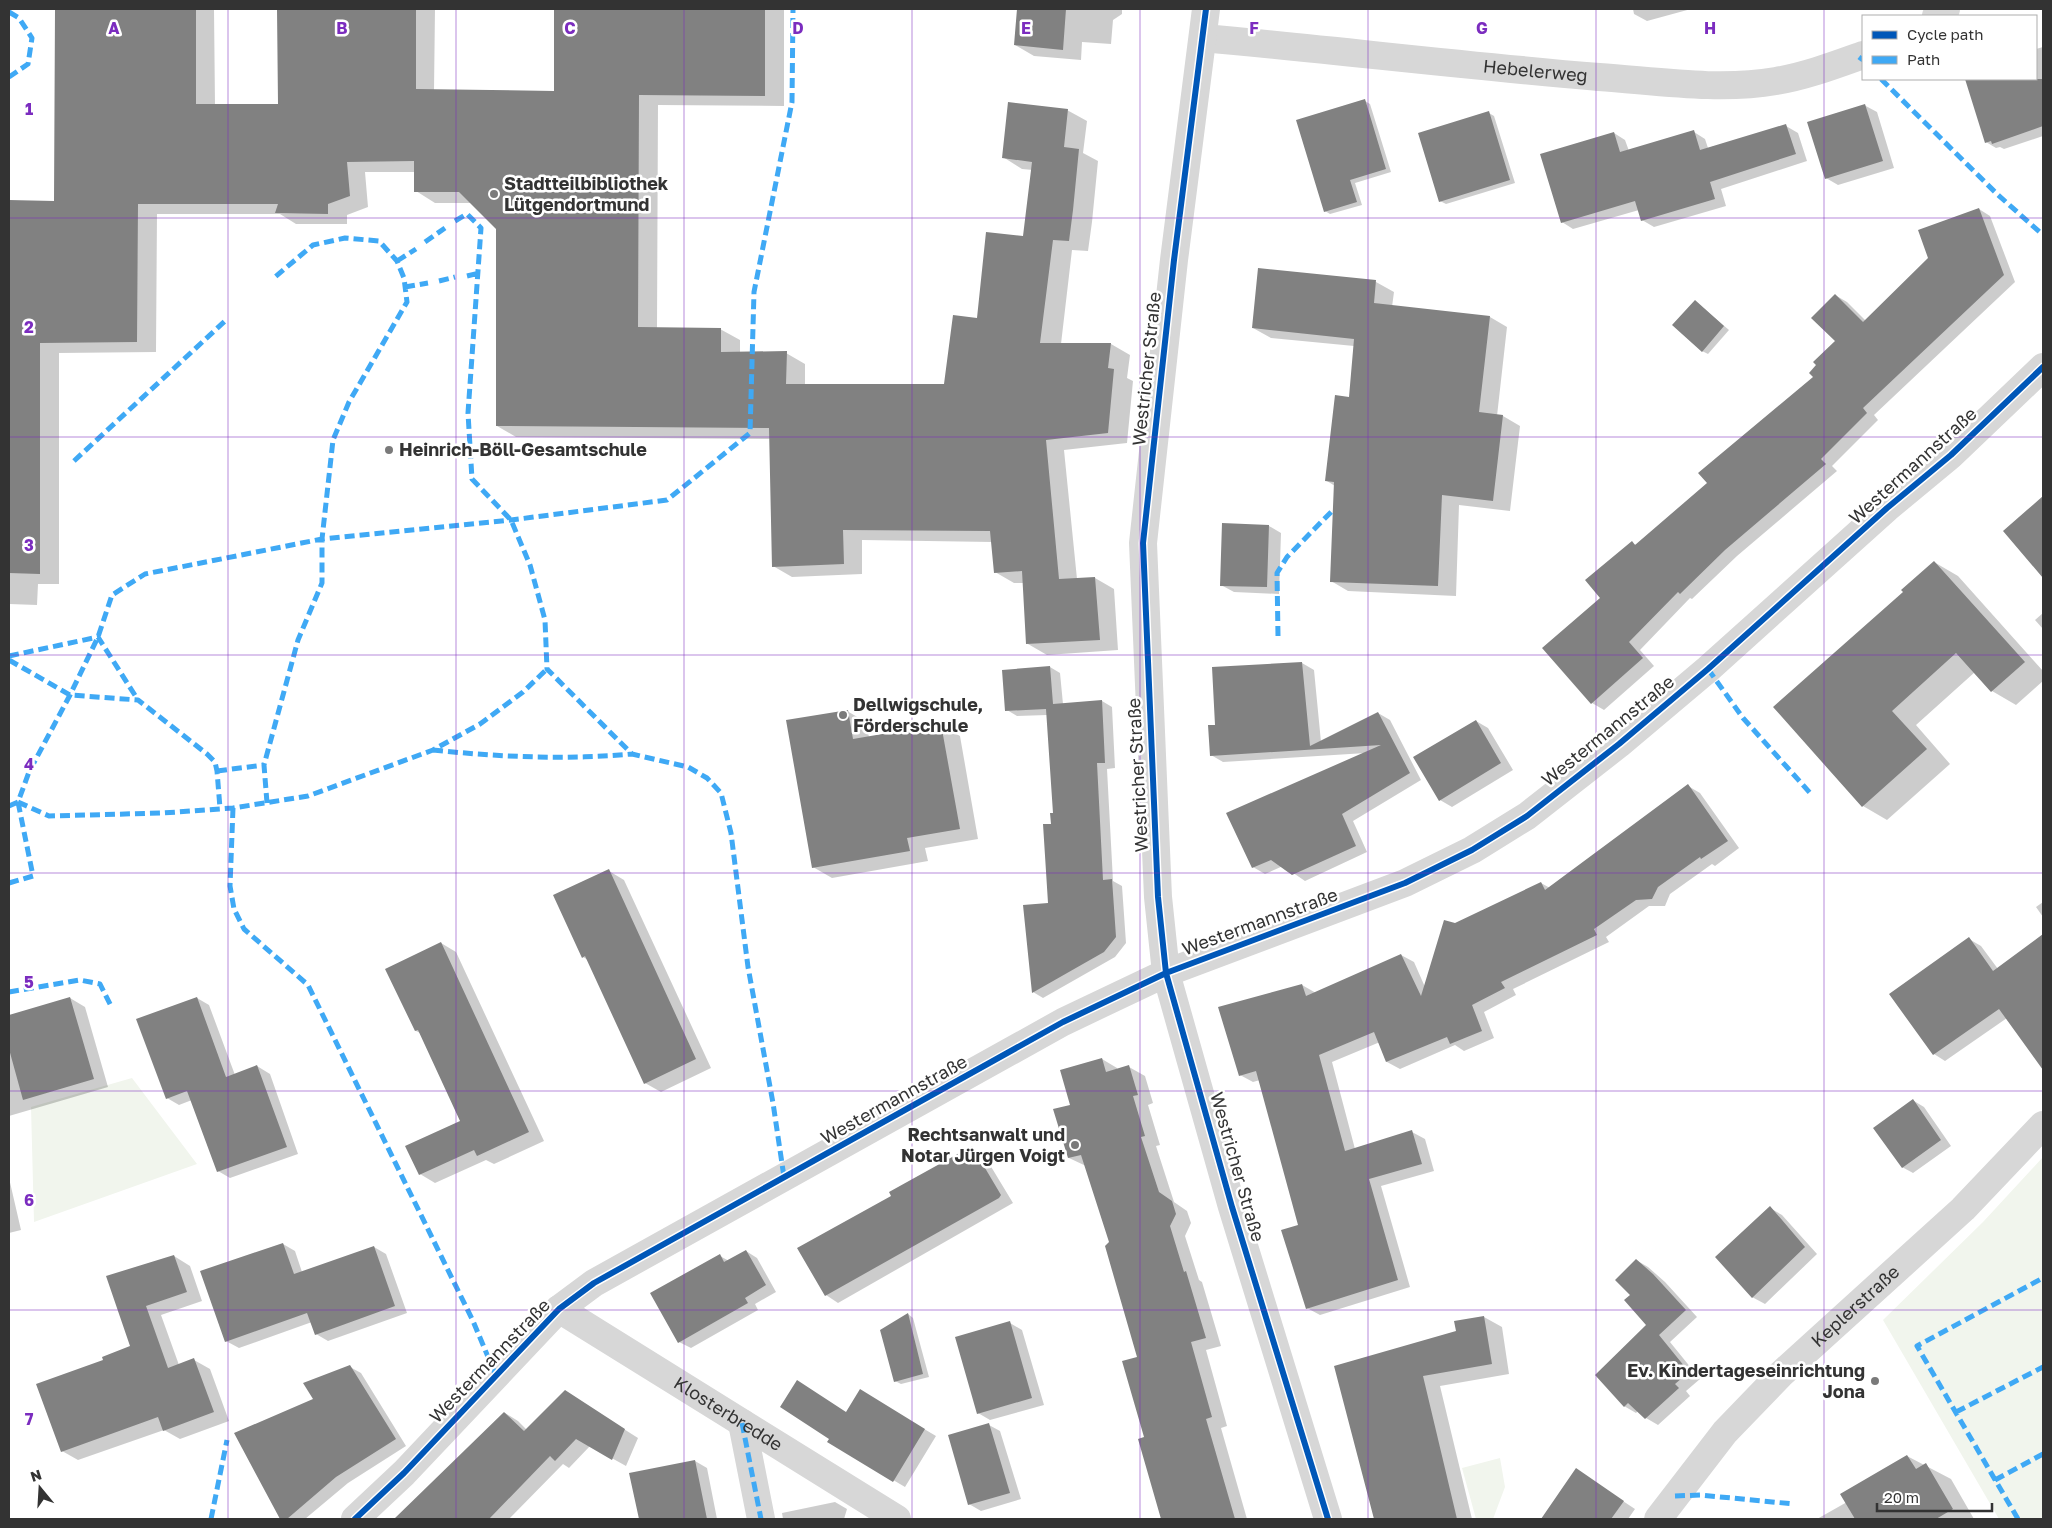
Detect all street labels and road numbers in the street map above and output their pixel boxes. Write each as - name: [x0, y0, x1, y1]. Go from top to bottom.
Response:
- street label: Hebelerweg: [1482, 54, 1589, 86]
- street label: Westricher Straße: [1127, 291, 1165, 447]
- street label: Westermannstraße: [1844, 402, 1981, 528]
- street label: Westermannstraße: [1537, 670, 1678, 790]
- street label: Westricher Straße: [1122, 697, 1152, 853]
- street label: Westermannstraße: [1179, 883, 1341, 959]
- street label: Westermannstraße: [816, 1050, 971, 1149]
- street label: Westricher Straße: [1206, 1089, 1270, 1244]
- street label: Keplerstraße: [1806, 1260, 1903, 1351]
- street label: Westermannstraße: [424, 1294, 554, 1427]
- street label: Klosterbredde: [670, 1371, 787, 1455]

